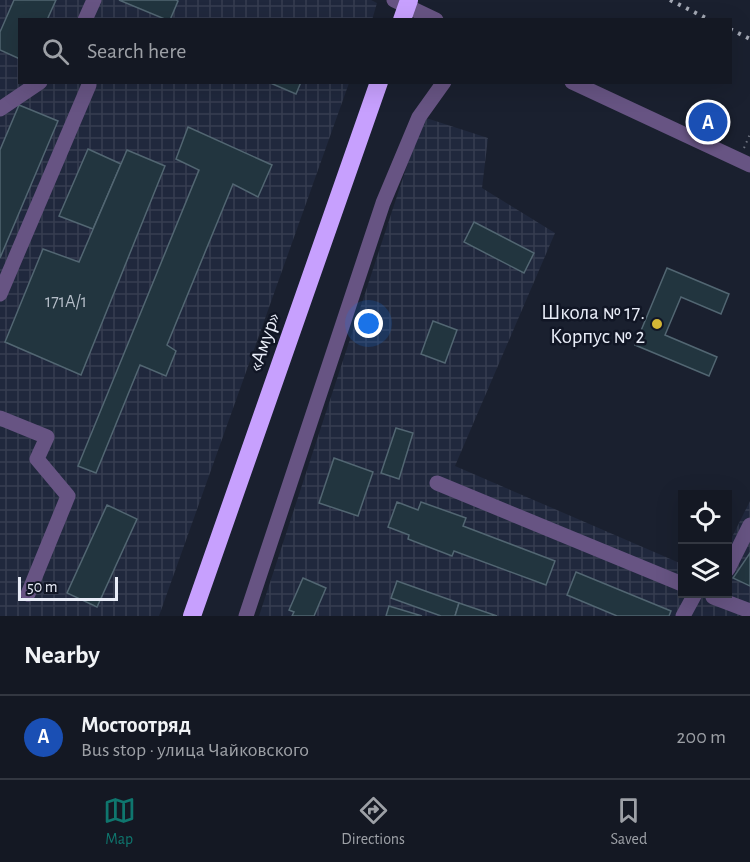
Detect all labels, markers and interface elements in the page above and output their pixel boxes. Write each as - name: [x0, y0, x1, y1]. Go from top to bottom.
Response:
- search box: [18, 18, 732, 84]
- icon: search: [39, 35, 72, 68]
- text: Search here: [87, 40, 186, 62]
- pin: A: [688, 100, 728, 144]
- house number: 171А/1: [45, 293, 87, 311]
- place label: Школа № 17. Корпус № 2: [541, 302, 645, 347]
- your location: [354, 309, 383, 338]
- street label: «Амур»: [244, 310, 284, 374]
- marker: Школа № 17. Корпус № 2: [650, 317, 664, 331]
- map controls: [678, 490, 732, 598]
- button: locate: [678, 490, 732, 544]
- button: layers: [678, 544, 732, 598]
- scale bar: [18, 574, 118, 602]
- text: 50 m: [27, 579, 58, 595]
- text: Nearby: [24, 642, 100, 668]
- text: Мостоотряд: [81, 714, 191, 736]
- text: A: [38, 727, 50, 747]
- text: 200 m: [676, 727, 726, 747]
- text: Bus stop · улица Чайковского: [81, 740, 309, 760]
- tab: Map: [103, 794, 136, 849]
- tab: Directions: [341, 794, 405, 849]
- tab: Saved: [611, 794, 647, 849]

